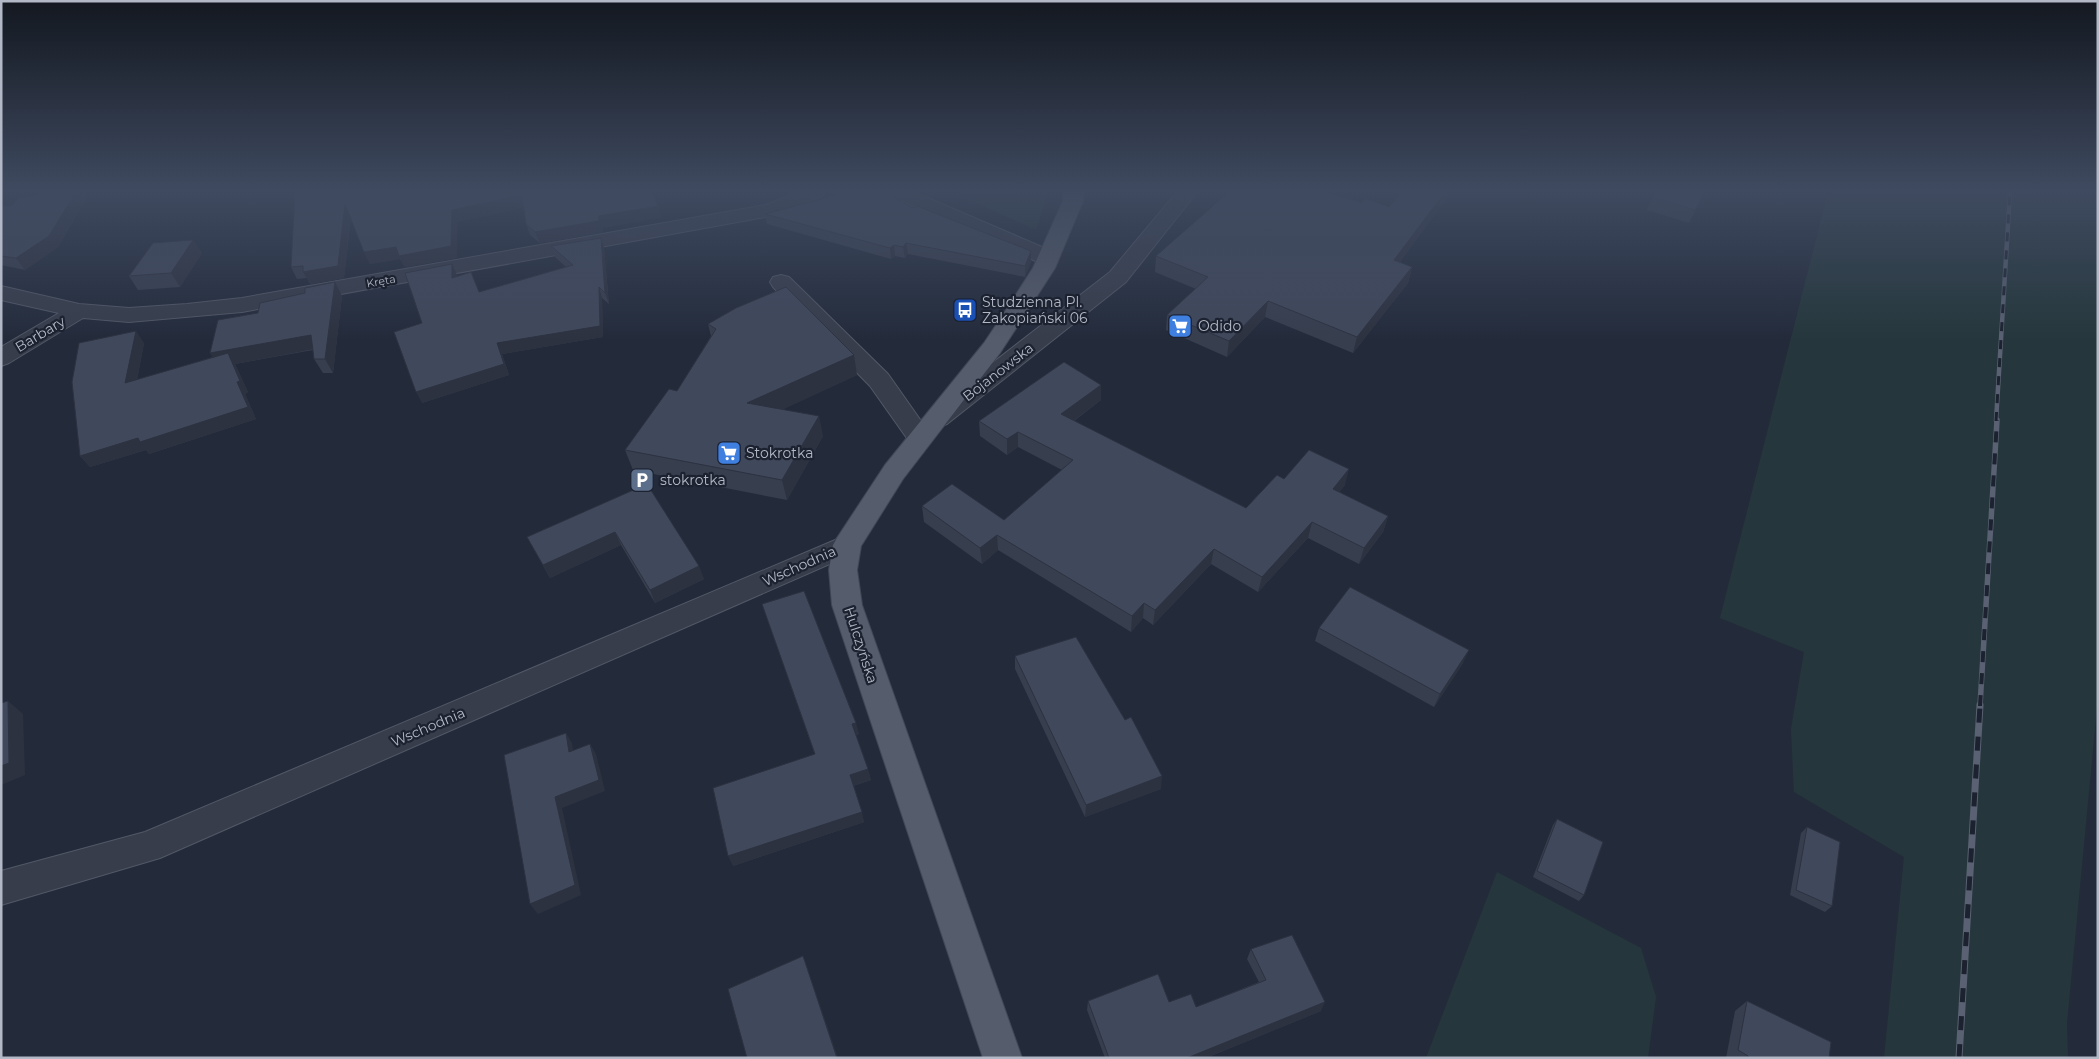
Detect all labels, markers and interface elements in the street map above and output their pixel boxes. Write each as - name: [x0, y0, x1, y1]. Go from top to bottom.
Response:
- street label: Kręta: [365, 272, 397, 290]
- place label: Studzienna Pl. Zakopiański 06: [982, 293, 1088, 327]
- bus stop icon: Studzienna Pl. Zakopiański 06: [952, 297, 978, 323]
- street label: Barbary: [12, 312, 69, 356]
- supermarket icon: Odido: [1167, 313, 1193, 339]
- place label: Odido: [1198, 317, 1241, 335]
- street label: Bojanowska: [959, 339, 1037, 405]
- supermarket icon: Stokrotka: [716, 440, 742, 466]
- place label: Stokrotka: [746, 444, 813, 462]
- parking icon: stokrotka: [629, 467, 655, 493]
- place label: stokrotka: [660, 471, 726, 489]
- street label: Wschodnia: [759, 542, 839, 590]
- street label: Hulczyńska: [840, 604, 882, 686]
- street label: Wschodnia: [388, 703, 468, 751]

